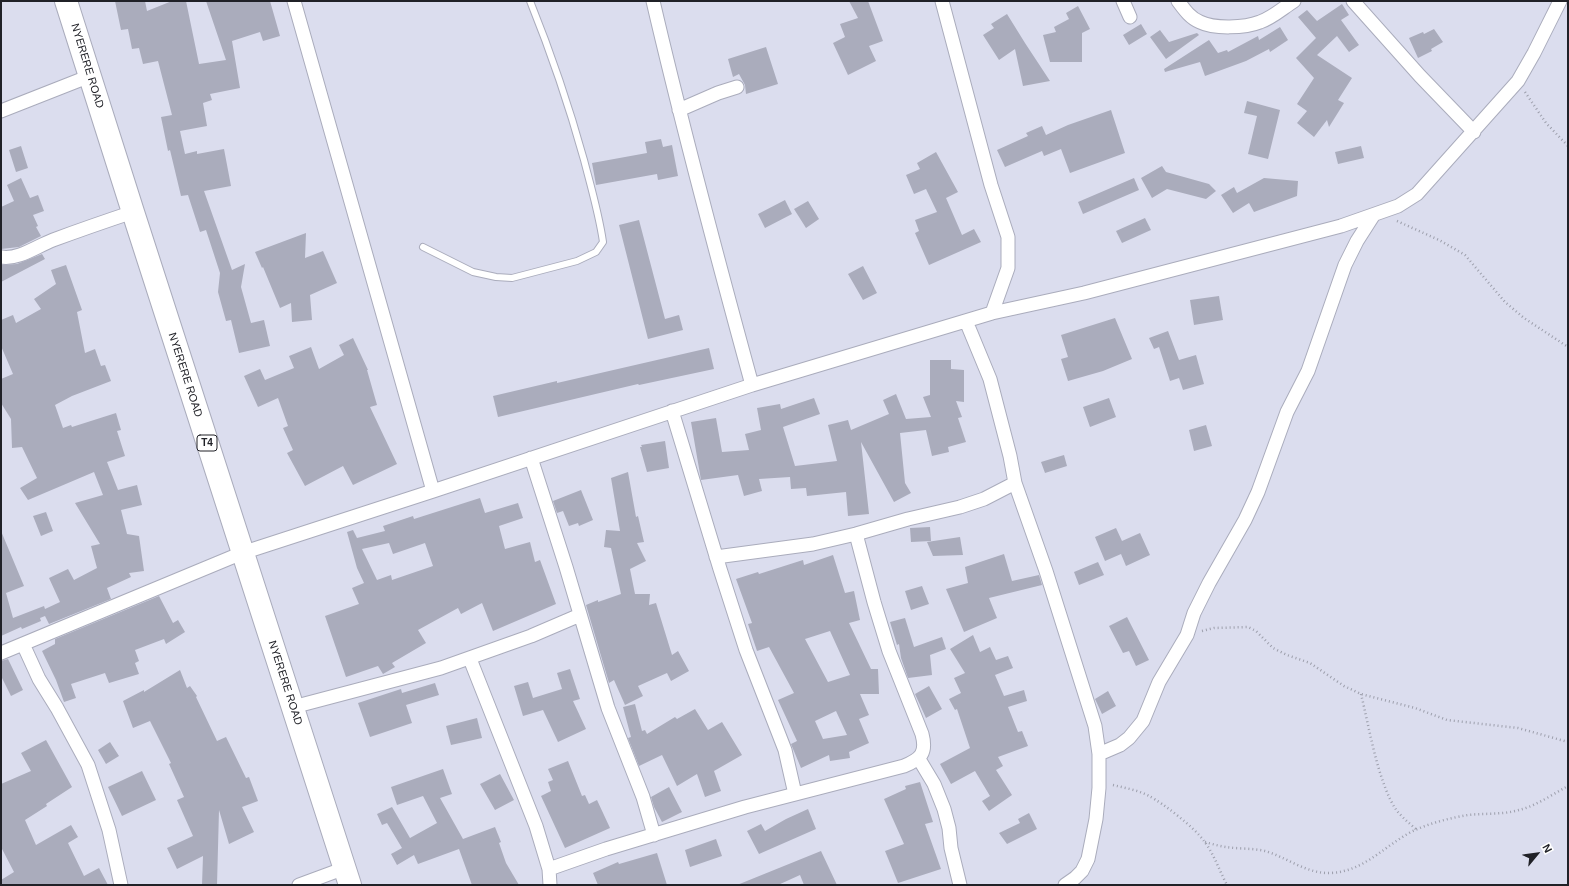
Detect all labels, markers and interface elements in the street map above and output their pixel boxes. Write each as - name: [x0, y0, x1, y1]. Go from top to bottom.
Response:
- street label: NYERERE ROAD: [68, 22, 106, 110]
- street label: NYERERE ROAD: [165, 331, 205, 419]
- road number: T4: [197, 435, 217, 451]
- street label: NYERERE ROAD: [265, 639, 305, 727]
- north arrow: [1517, 834, 1557, 874]
- text: N: [1540, 842, 1555, 855]

